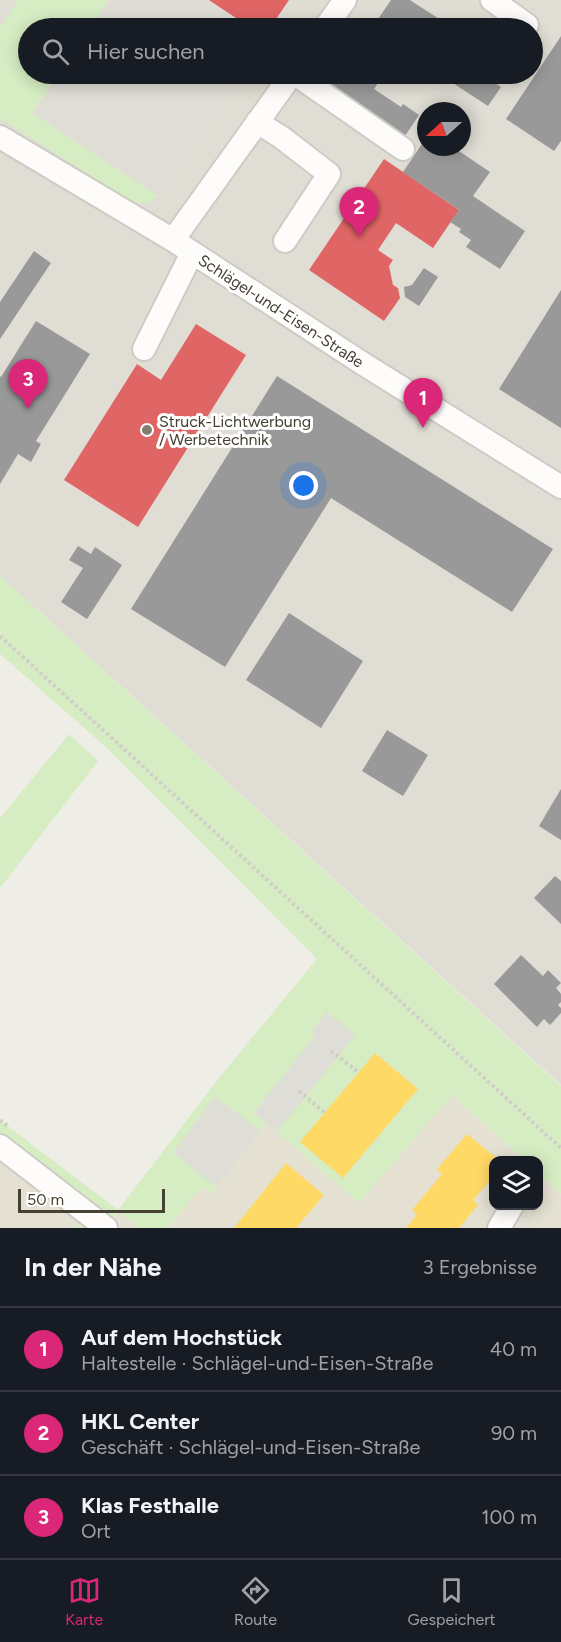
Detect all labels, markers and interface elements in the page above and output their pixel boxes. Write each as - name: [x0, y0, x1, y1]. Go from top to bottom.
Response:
- search box: [18, 18, 543, 84]
- icon: search: [39, 35, 72, 68]
- text: Hier suchen: [87, 38, 205, 65]
- north arrow: [417, 102, 471, 156]
- pin: 2: [340, 188, 378, 237]
- street label: Schlägel-und-Eisen-Straße: [195, 250, 368, 372]
- pin: 3: [9, 360, 48, 409]
- pin: 1: [404, 378, 442, 428]
- place label: Struck-Lichtwerbung / Werbetechnik: [159, 412, 311, 449]
- marker: Struck-Lichtwerbung / Werbetechnik: [140, 423, 154, 437]
- your location: [289, 471, 318, 500]
- map controls: [489, 1156, 543, 1210]
- button: layers: [489, 1156, 543, 1210]
- scale bar: [18, 1186, 165, 1214]
- text: 50 m: [27, 1190, 64, 1209]
- text: In der Nähe: [24, 1251, 161, 1283]
- text: 3 Ergebnisse: [423, 1255, 537, 1279]
- text: Auf dem Hochstück: [81, 1324, 282, 1351]
- text: 1: [39, 1337, 48, 1361]
- text: 40 m: [490, 1337, 537, 1361]
- text: Haltestelle · Schlägel-und-Eisen-Straße: [81, 1351, 433, 1375]
- text: HKL Center: [81, 1408, 199, 1435]
- text: 2: [38, 1421, 49, 1445]
- text: 90 m: [491, 1421, 537, 1445]
- text: Geschäft · Schlägel-und-Eisen-Straße: [81, 1435, 420, 1459]
- text: Klas Festhalle: [81, 1492, 219, 1519]
- text: 3: [38, 1505, 49, 1529]
- text: 100 m: [481, 1505, 537, 1529]
- text: Ort: [81, 1519, 111, 1543]
- tab: Karte: [65, 1574, 103, 1629]
- tab: Route: [234, 1574, 277, 1629]
- tab: Gespeichert: [408, 1574, 496, 1629]

